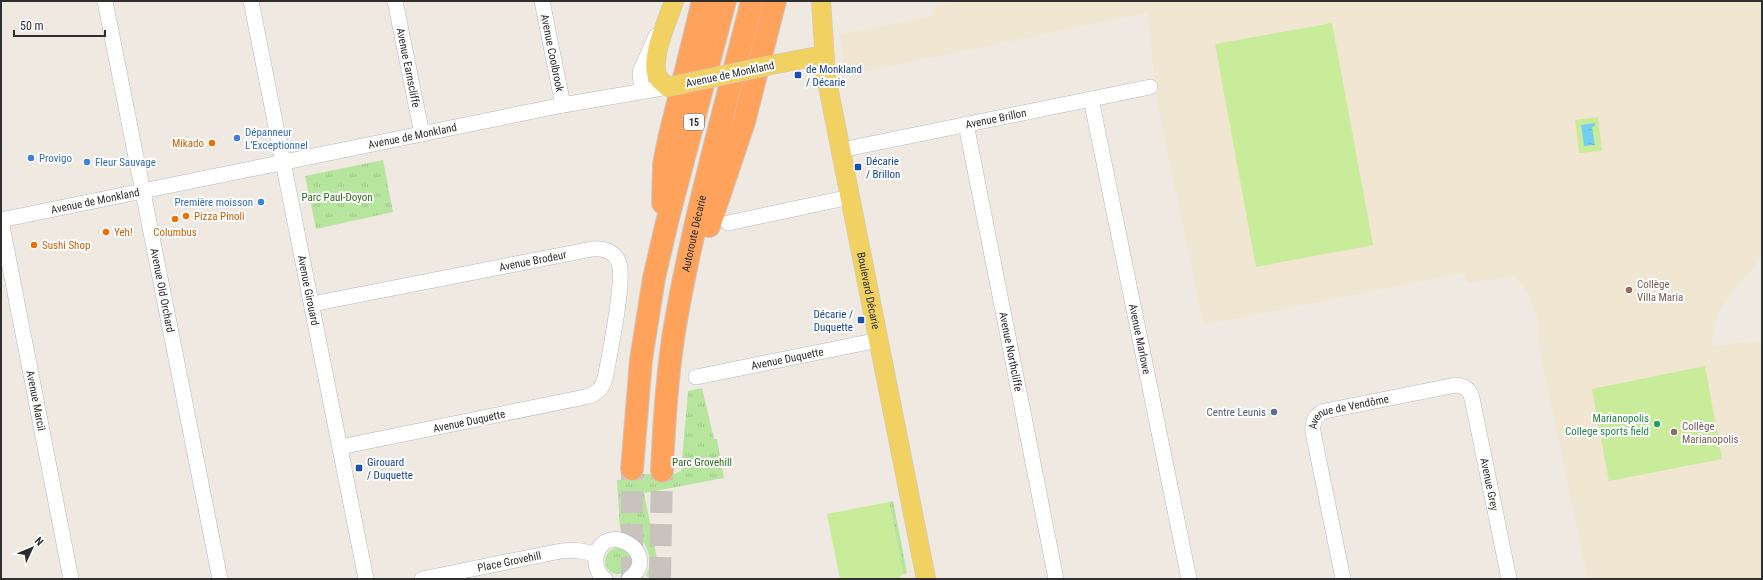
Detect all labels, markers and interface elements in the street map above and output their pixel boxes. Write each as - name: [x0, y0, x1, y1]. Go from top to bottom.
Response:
- scale bar: [14, 12, 105, 38]
- street label: Avenue Coolbrook: [538, 13, 566, 93]
- text: 50 m: [20, 19, 44, 33]
- street label: Avenue Earnscliffe: [394, 27, 422, 109]
- street label: Avenue de Monkland: [685, 59, 775, 90]
- place label: de Monkland / Décarie: [806, 63, 862, 89]
- marker: de Monkland / Décarie: [793, 70, 803, 80]
- street label: Avenue Brillon: [964, 106, 1028, 131]
- road number: 15: [684, 114, 704, 130]
- street label: Avenue de Monkland: [367, 121, 458, 152]
- place label: Dépanneur L’Exceptionnel: [245, 126, 308, 152]
- marker: Dépanneur L’Exceptionnel: [232, 133, 242, 143]
- place label: Mikado: [172, 137, 204, 150]
- marker: Mikado: [207, 138, 217, 148]
- place label: Provigo: [39, 152, 72, 165]
- marker: Provigo: [26, 153, 36, 163]
- place label: Décarie / Brillon: [866, 155, 900, 181]
- place label: Fleur Sauvage: [95, 156, 156, 169]
- marker: Fleur Sauvage: [82, 157, 92, 167]
- marker: Décarie / Brillon: [853, 162, 863, 172]
- street label: Avenue de Monkland: [50, 186, 141, 217]
- park label: Parc Paul-Doyon: [301, 191, 373, 204]
- street label: Autoroute Décarie: [679, 194, 709, 273]
- place label: Première moisson: [174, 196, 253, 209]
- marker: Première moisson: [256, 197, 266, 207]
- place label: Pizza Pinoli: [194, 210, 245, 223]
- marker: Pizza Pinoli: [181, 211, 191, 221]
- marker: Columbus: [170, 214, 180, 224]
- place label: Yeh!: [114, 226, 133, 239]
- place label: Columbus: [153, 226, 197, 239]
- marker: Yeh!: [101, 227, 111, 237]
- place label: Sushi Shop: [42, 239, 90, 252]
- marker: Sushi Shop: [29, 240, 39, 250]
- street label: Avenue Old Orchard: [147, 247, 177, 334]
- street label: Avenue Brodeur: [498, 248, 568, 274]
- street label: Boulevard Décarie: [854, 251, 882, 331]
- street label: Avenue Girouard: [295, 254, 321, 327]
- place label: Collège Villa Maria: [1637, 278, 1683, 304]
- marker: Collège Villa Maria: [1624, 285, 1634, 295]
- street label: Avenue Marlowe: [1126, 303, 1153, 375]
- place label: Décarie / Duquette: [814, 308, 853, 334]
- street label: Avenue Northcliffe: [996, 311, 1025, 393]
- marker: Décarie / Duquette: [856, 315, 866, 325]
- street label: Avenue Duquette: [750, 345, 825, 373]
- street label: Avenue Marcil: [23, 369, 48, 432]
- street label: Avenue de Vendôme: [1307, 393, 1390, 430]
- place label: Centre Leunis: [1207, 406, 1266, 419]
- street label: Avenue Duquette: [432, 407, 506, 435]
- marker: Centre Leunis: [1269, 407, 1279, 417]
- place label: Marianopolis College sports field: [1565, 412, 1649, 438]
- marker: Marianopolis College sports field: [1652, 419, 1662, 429]
- place label: Collège Marianopolis: [1682, 420, 1739, 446]
- marker: Collège Marianopolis: [1669, 427, 1679, 437]
- place label: Girouard / Duquette: [367, 456, 413, 482]
- park label: Parc Grovehill: [672, 456, 732, 469]
- street label: Avenue Grey: [1477, 457, 1501, 512]
- marker: Girouard / Duquette: [354, 463, 364, 473]
- north arrow: [12, 528, 52, 568]
- text: N: [32, 534, 46, 549]
- street label: Place Grovehill: [476, 549, 542, 575]

